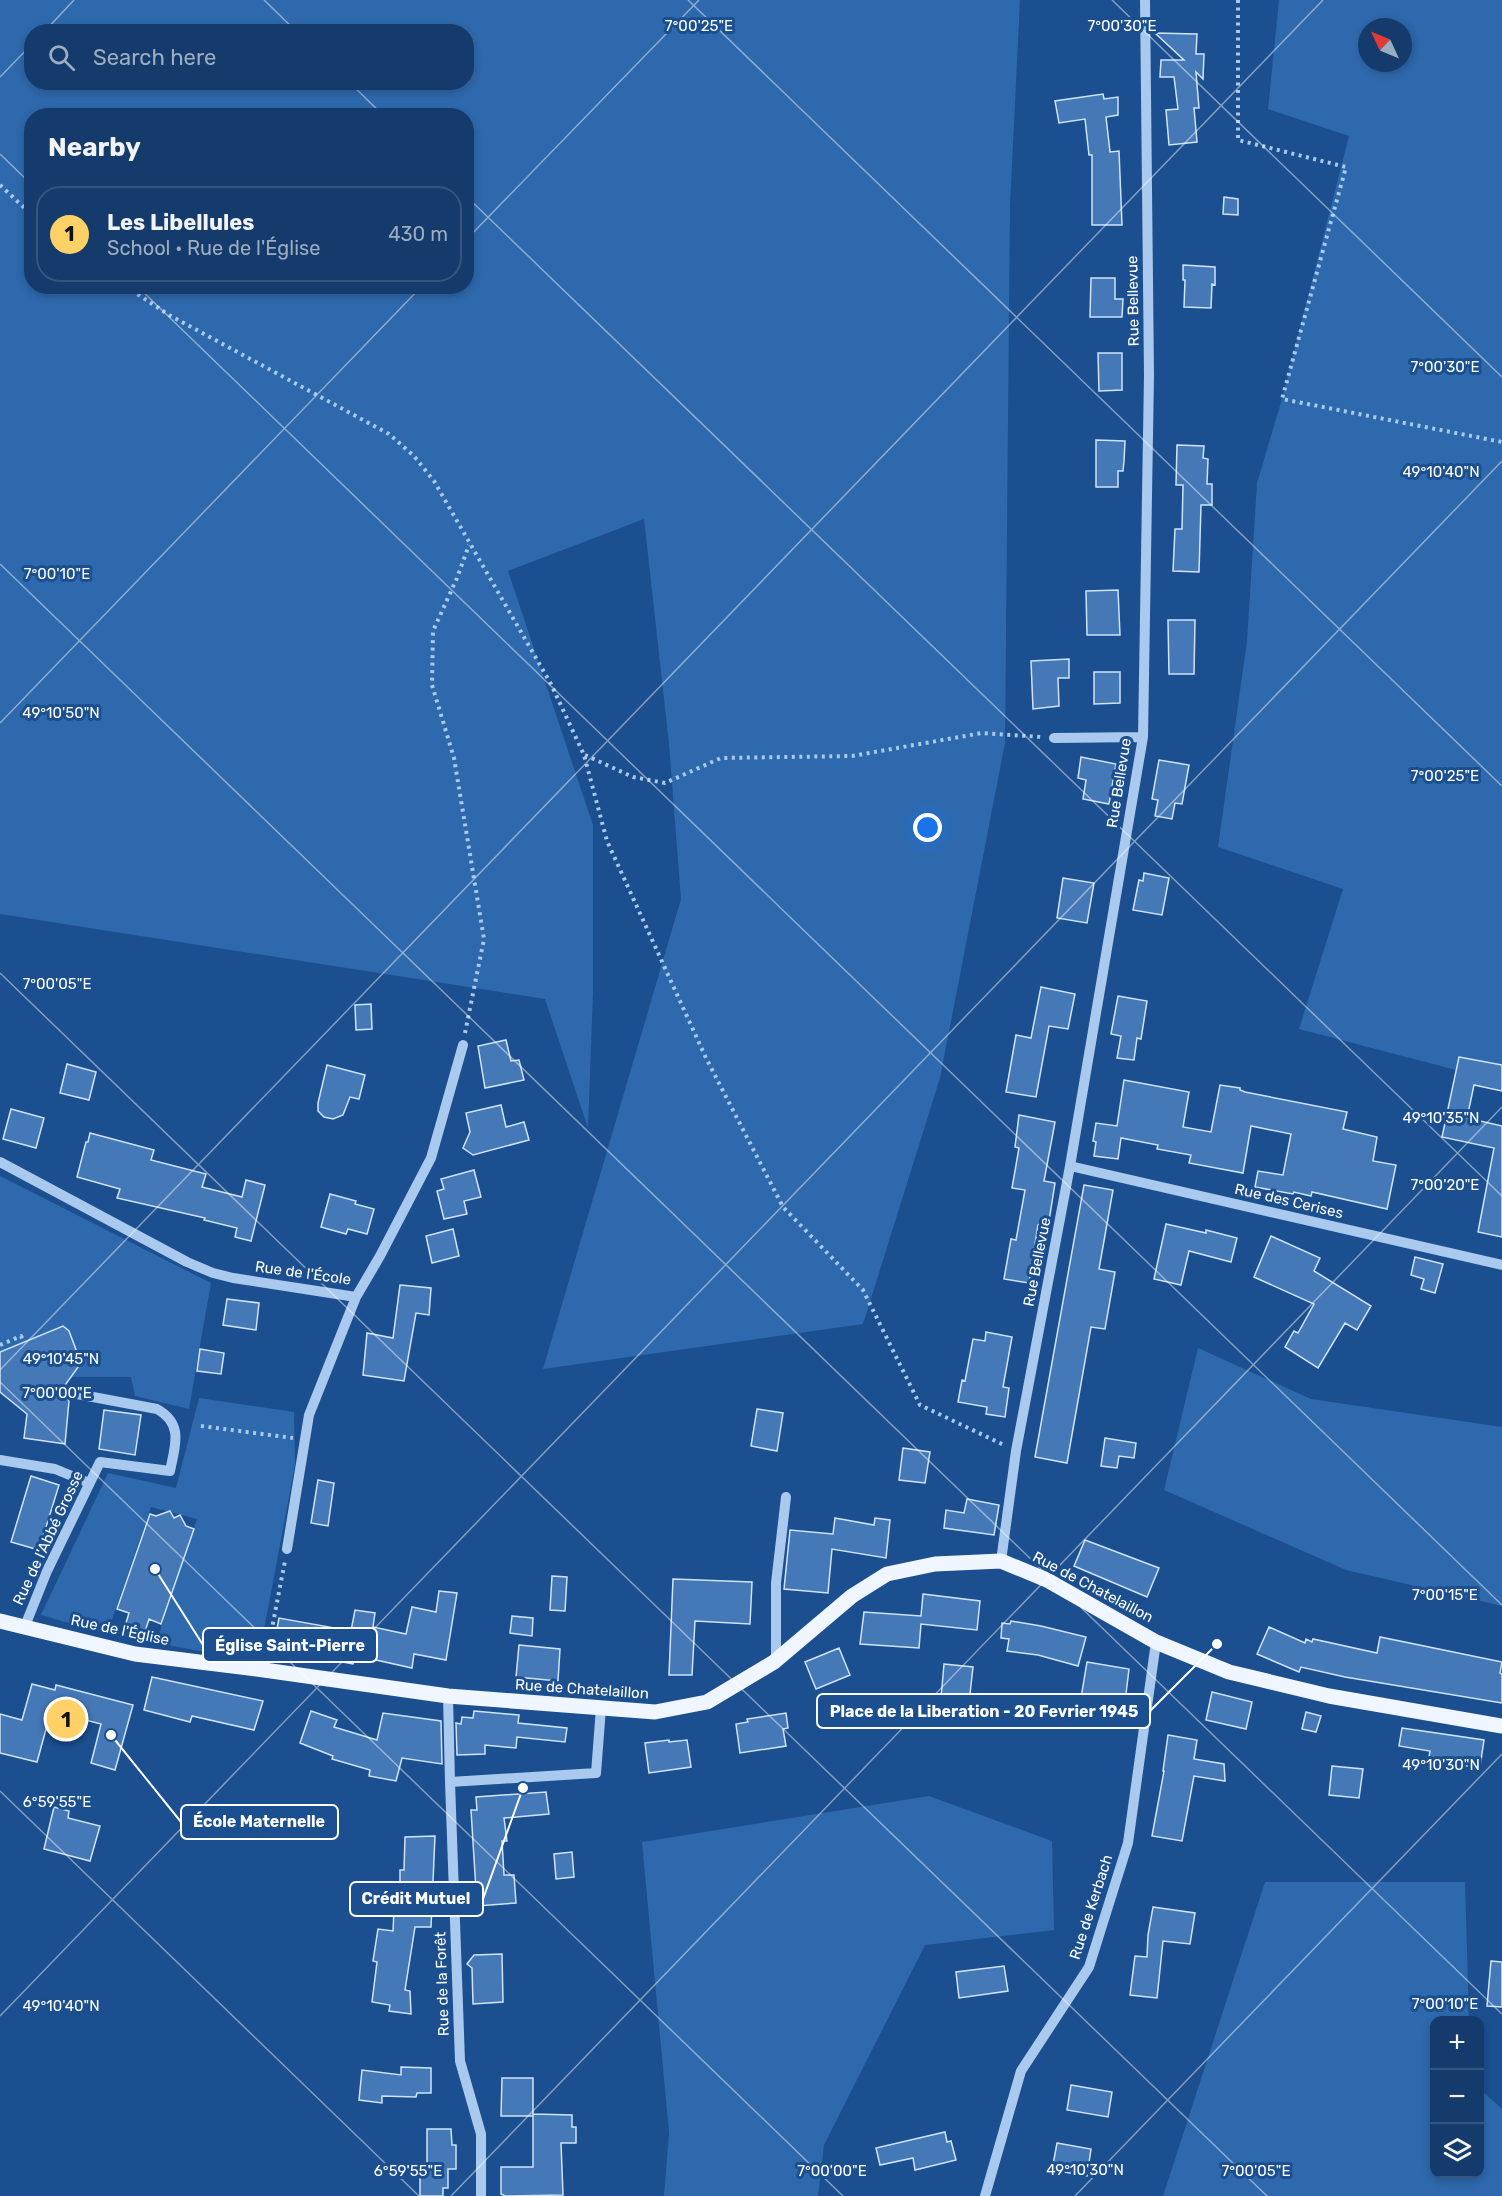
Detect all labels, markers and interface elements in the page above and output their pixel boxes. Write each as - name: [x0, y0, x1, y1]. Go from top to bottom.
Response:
- text: 7°00'25"E: [665, 17, 733, 35]
- text: 7°00'30"E: [1087, 17, 1157, 35]
- north arrow: [1358, 18, 1412, 72]
- search box: [24, 24, 474, 90]
- icon: search: [45, 41, 78, 74]
- text: Search here: [93, 44, 216, 71]
- text: Nearby: [48, 132, 141, 163]
- text: Les Libellules: [107, 209, 255, 236]
- text: 1: [65, 222, 74, 246]
- text: 430 m: [388, 222, 448, 246]
- text: School · Rue de l'Église: [107, 236, 320, 260]
- street label: Rue Bellevue: [1123, 256, 1143, 346]
- text: 7°00'30"E: [1410, 358, 1480, 376]
- text: 49°10'40"N: [1402, 463, 1480, 481]
- text: 7°00'10"E: [24, 565, 90, 583]
- text: 49°10'50"N: [22, 704, 100, 722]
- street label: Rue Bellevue: [1103, 737, 1135, 829]
- text: 7°00'25"E: [1411, 767, 1479, 785]
- your location: [913, 813, 942, 842]
- text: 7°00'05"E: [23, 975, 91, 993]
- text: 49°10'35"N: [1402, 1109, 1480, 1127]
- text: 7°00'20"E: [1411, 1176, 1479, 1194]
- street label: Rue des Cerises: [1233, 1180, 1345, 1222]
- street label: Rue Bellevue: [1020, 1216, 1054, 1308]
- street label: Rue de l'École: [254, 1257, 352, 1289]
- text: 49°10'45"N: [23, 1350, 99, 1368]
- text: 7°00'00"E: [22, 1384, 92, 1402]
- street label: Rue de l'Abbé Grosse: [9, 1468, 87, 1608]
- street label: Rue de Chatelaillon: [1030, 1548, 1156, 1626]
- text: 7°00'15"E: [1412, 1586, 1478, 1604]
- street label: Rue de l'Église: [69, 1611, 171, 1649]
- callout: Église Saint-Pierre: [203, 1628, 377, 1662]
- text: Église Saint-Pierre: [215, 1635, 365, 1655]
- street label: Rue de Chatelaillon: [514, 1675, 650, 1703]
- callout: Place de la Liberation - 20 Fevrier 1945: [817, 1694, 1150, 1728]
- pin: 1: [46, 1696, 86, 1742]
- text: Place de la Liberation - 20 Fevrier 1945: [830, 1702, 1138, 1721]
- text: 49°10'30"N: [1402, 1756, 1480, 1774]
- text: 6°59'55"E: [23, 1793, 91, 1811]
- callout: École Maternelle: [181, 1805, 338, 1839]
- text: École Maternelle: [193, 1811, 325, 1831]
- street label: Rue de Kerbach: [1066, 1852, 1116, 1962]
- callout: Crédit Mutuel: [350, 1882, 483, 1916]
- text: Crédit Mutuel: [362, 1889, 470, 1908]
- street label: Rue de la Forêt: [431, 1931, 453, 2037]
- text: 7°00'10"E: [1412, 1995, 1478, 2013]
- text: 49°10'40"N: [22, 1997, 100, 2015]
- map controls: [1430, 2016, 1484, 2178]
- button: +: [1430, 2016, 1484, 2070]
- button: −: [1430, 2070, 1484, 2124]
- button: layers: [1430, 2124, 1484, 2178]
- text: 49°10'30"N: [1046, 2161, 1124, 2179]
- text: 6°59'55"E: [374, 2162, 442, 2180]
- text: 7°00'00"E: [797, 2162, 867, 2180]
- text: 7°00'05"E: [1222, 2162, 1290, 2180]

